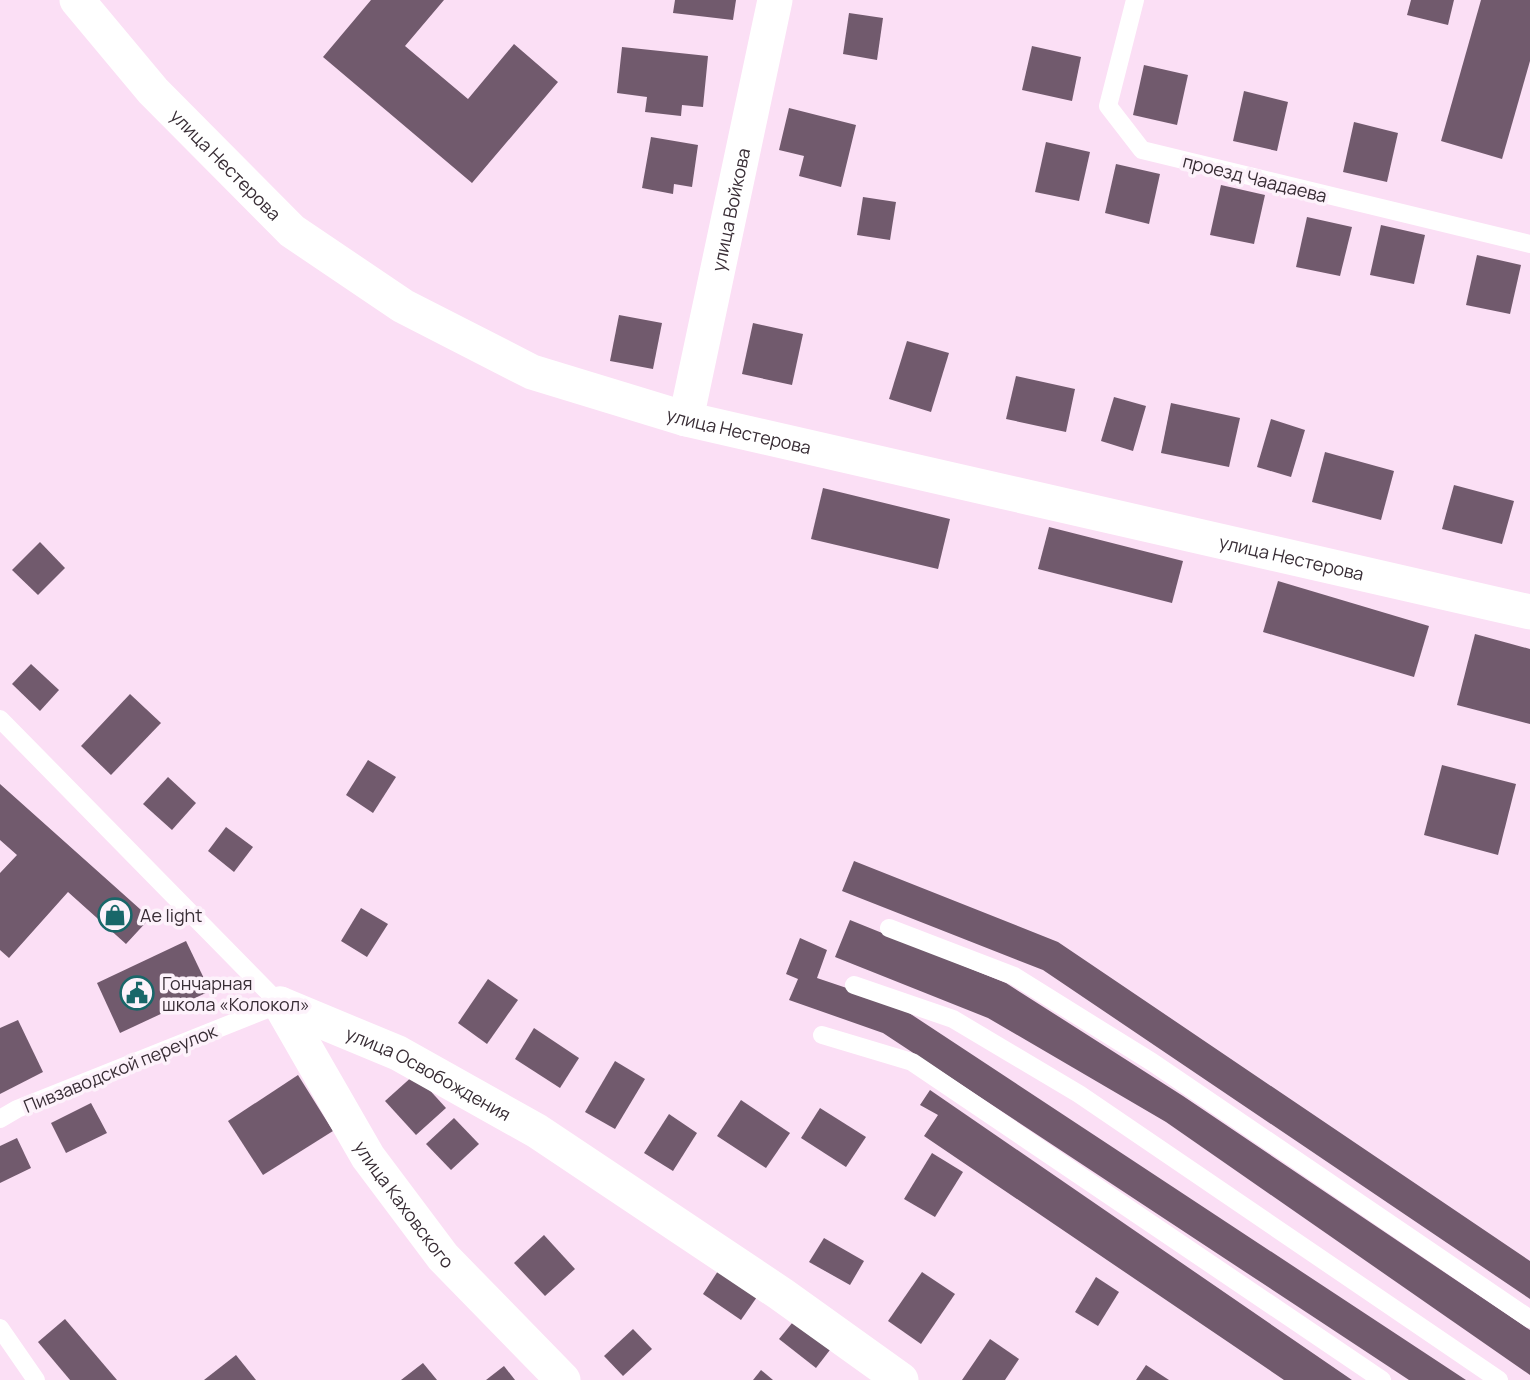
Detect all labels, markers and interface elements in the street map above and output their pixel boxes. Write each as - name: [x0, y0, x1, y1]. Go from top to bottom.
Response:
- street label: улица Нестерова: [165, 104, 286, 225]
- street label: улица Войкова: [706, 146, 755, 274]
- street label: проезд Чаадаева: [1180, 148, 1330, 208]
- street label: улица Нестерова: [664, 402, 814, 459]
- street label: улица Нестерова: [1217, 529, 1366, 586]
- shop icon: Ae light: [96, 896, 134, 934]
- place label: Ae light: [140, 903, 203, 927]
- place label: Гончарная школа «Колокол»: [162, 971, 310, 1016]
- public building icon: Гончарная школа «Колокол»: [118, 974, 156, 1012]
- street label: Пивзаводской переулок: [20, 1018, 221, 1118]
- street label: улица Освобождения: [342, 1021, 515, 1126]
- street label: улица Каховского: [349, 1136, 459, 1273]

